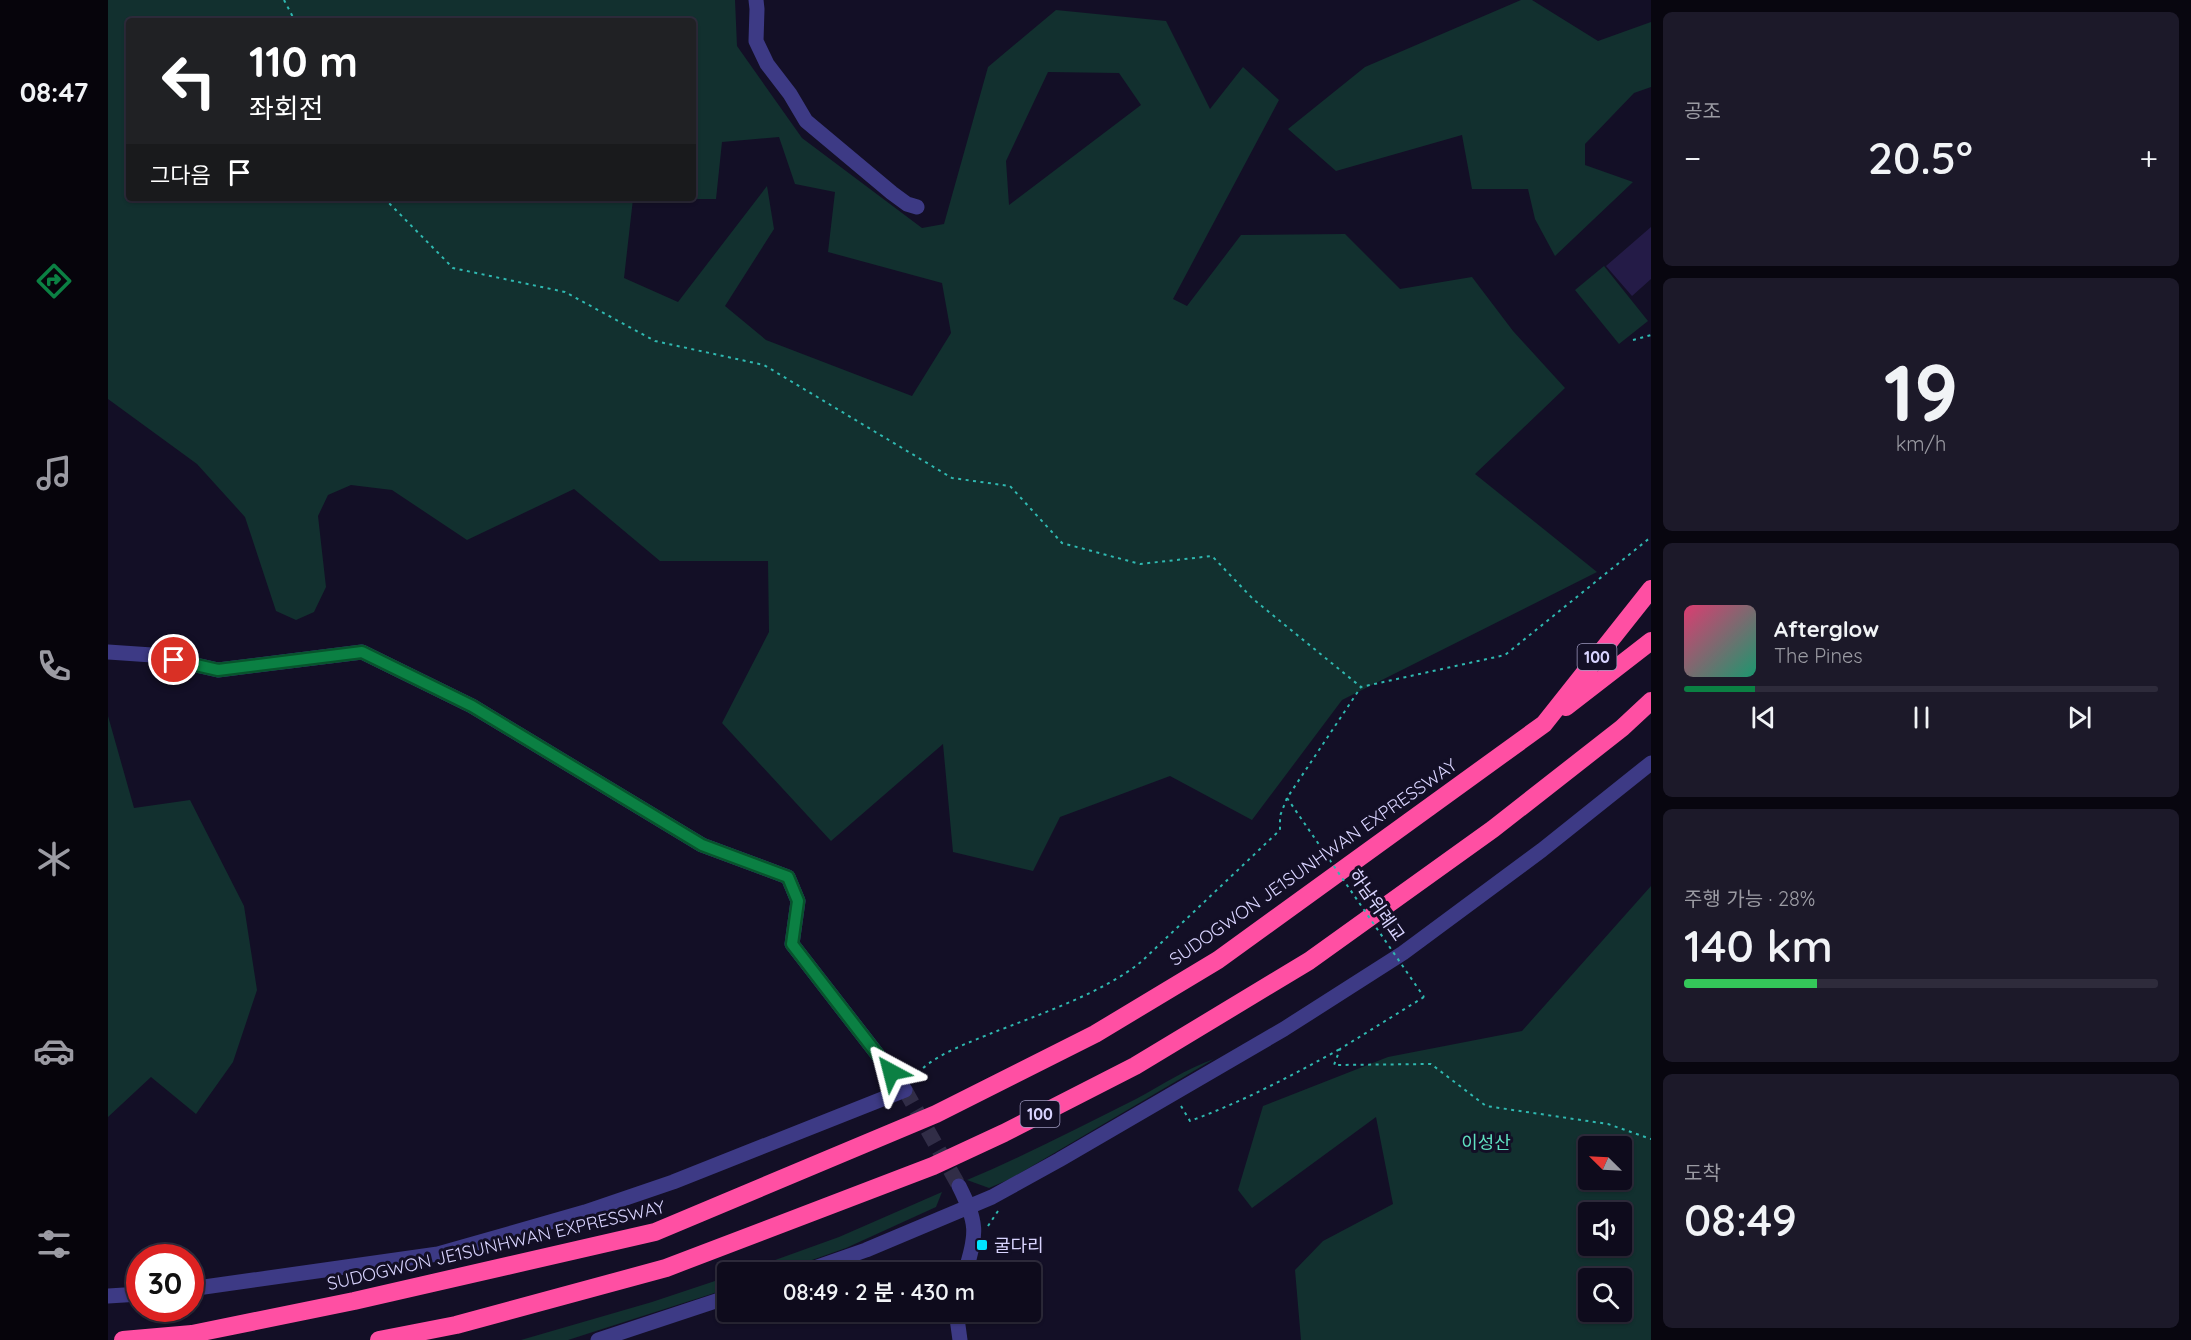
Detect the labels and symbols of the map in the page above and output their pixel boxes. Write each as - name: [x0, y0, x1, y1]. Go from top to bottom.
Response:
- pin: [148, 634, 199, 685]
- road number: 100: [1578, 644, 1616, 670]
- street label: SUDOGWON JE1SUNHWAN EXPRESSWAY: [1165, 753, 1461, 971]
- street label: 하남위례교: [1344, 864, 1410, 946]
- position arrow: [859, 1040, 923, 1104]
- road number: 100: [1020, 1101, 1060, 1127]
- park label: 이성산: [1461, 1131, 1511, 1154]
- north arrow: [1578, 1136, 1632, 1190]
- street label: SUDOGWON JE1SUNHWAN EXPRESSWAY: [325, 1195, 667, 1295]
- place label: 굴다리: [994, 1234, 1044, 1257]
- marker: 굴다리: [975, 1238, 989, 1252]
- speed limit sign: 30: [126, 1244, 204, 1322]

